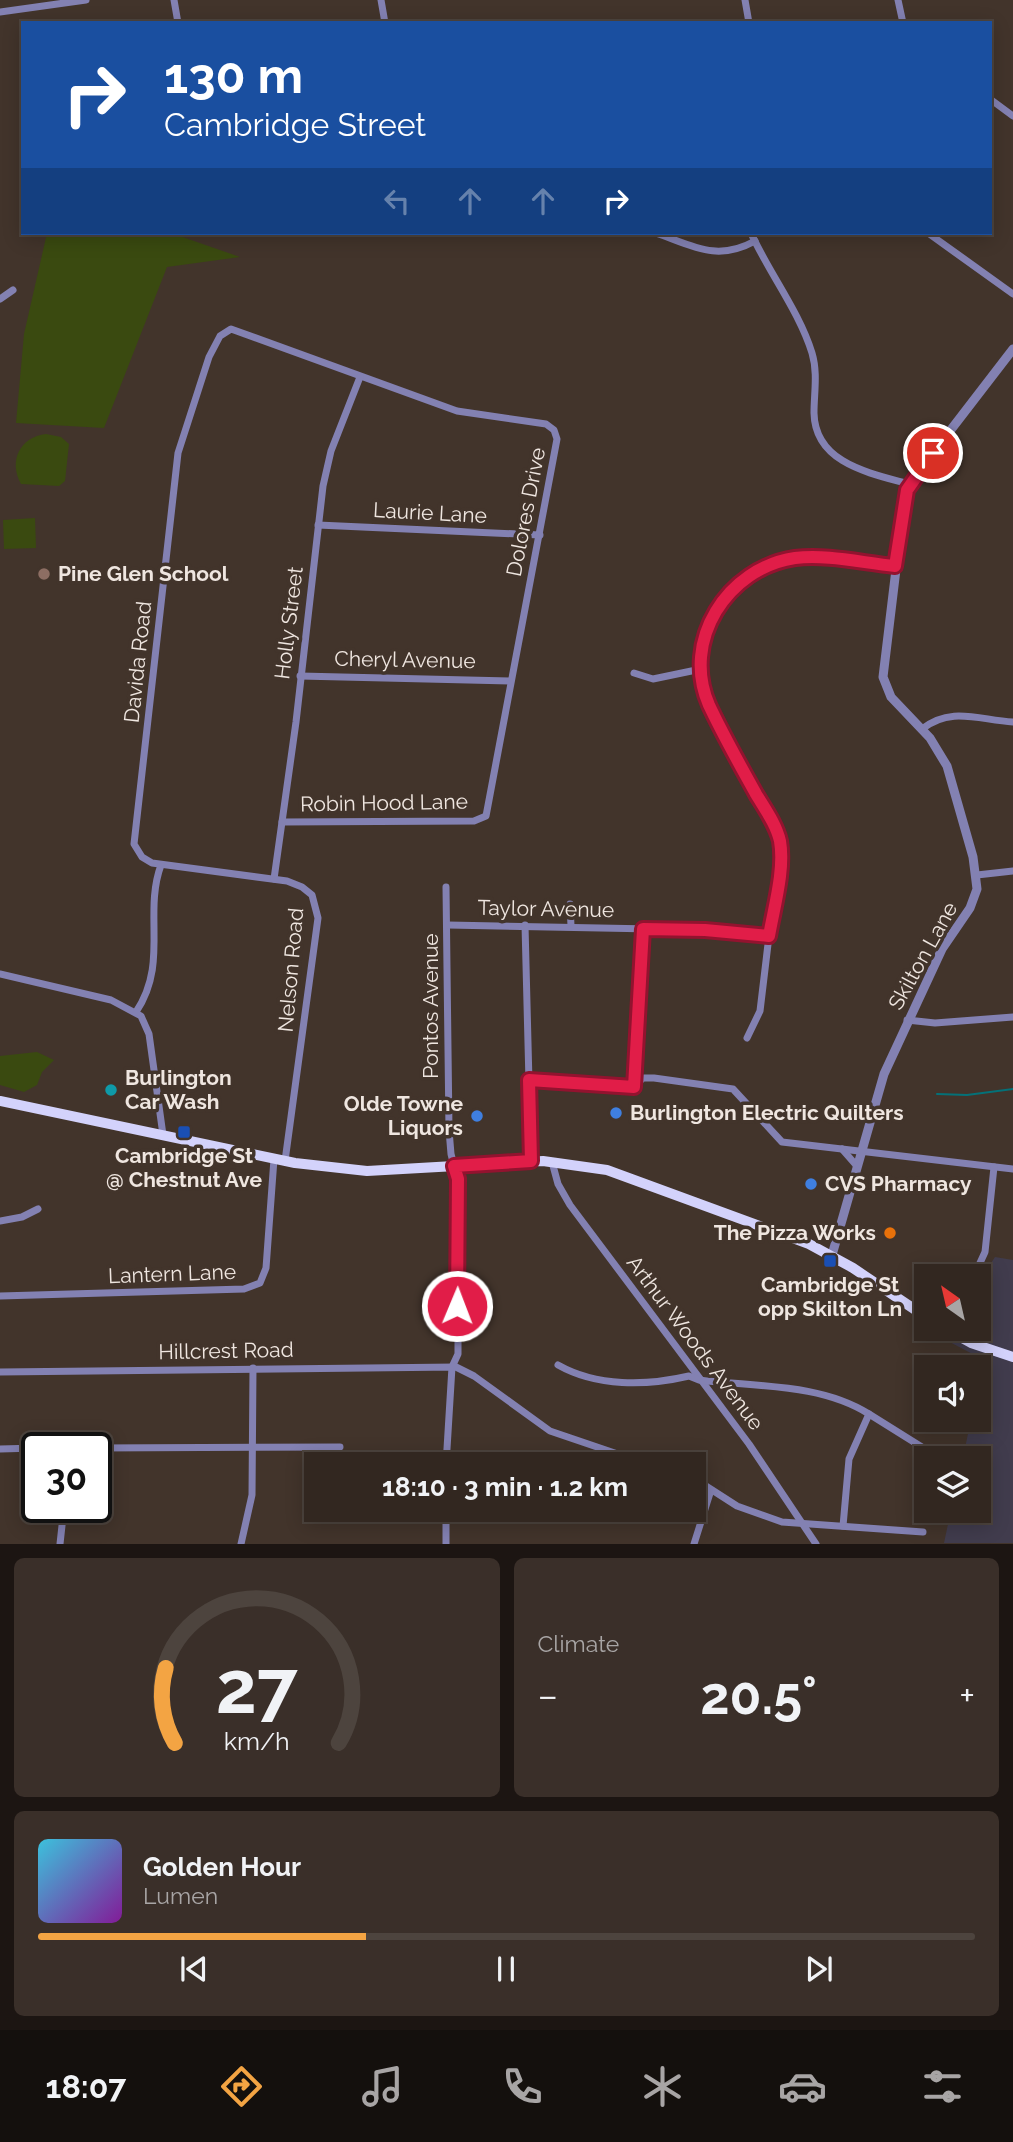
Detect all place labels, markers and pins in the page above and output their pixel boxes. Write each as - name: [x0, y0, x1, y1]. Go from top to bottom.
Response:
- pin: [903, 423, 963, 483]
- place label: Pine Glen School: [58, 561, 229, 586]
- marker: Pine Glen School: [36, 566, 52, 582]
- place label: Burlington Car Wash: [125, 1065, 232, 1114]
- marker: Burlington Car Wash: [103, 1082, 119, 1098]
- place label: Olde Towne Liquors: [344, 1091, 463, 1140]
- place label: Burlington Electric Quilters: [630, 1100, 904, 1125]
- marker: Burlington Electric Quilters: [608, 1105, 624, 1121]
- marker: Olde Towne Liquors: [469, 1108, 485, 1124]
- marker: Cambridge St @ Chestnut Ave: [176, 1124, 192, 1140]
- place label: Cambridge St @ Chestnut Ave: [106, 1143, 262, 1192]
- place label: CVS Pharmacy: [825, 1171, 972, 1196]
- marker: CVS Pharmacy: [803, 1176, 819, 1192]
- place label: The Pizza Works: [714, 1220, 876, 1245]
- marker: The Pizza Works: [882, 1225, 898, 1241]
- marker: Cambridge St opp Skilton Ln: [822, 1253, 838, 1269]
- place label: Cambridge St opp Skilton Ln: [758, 1272, 902, 1321]

